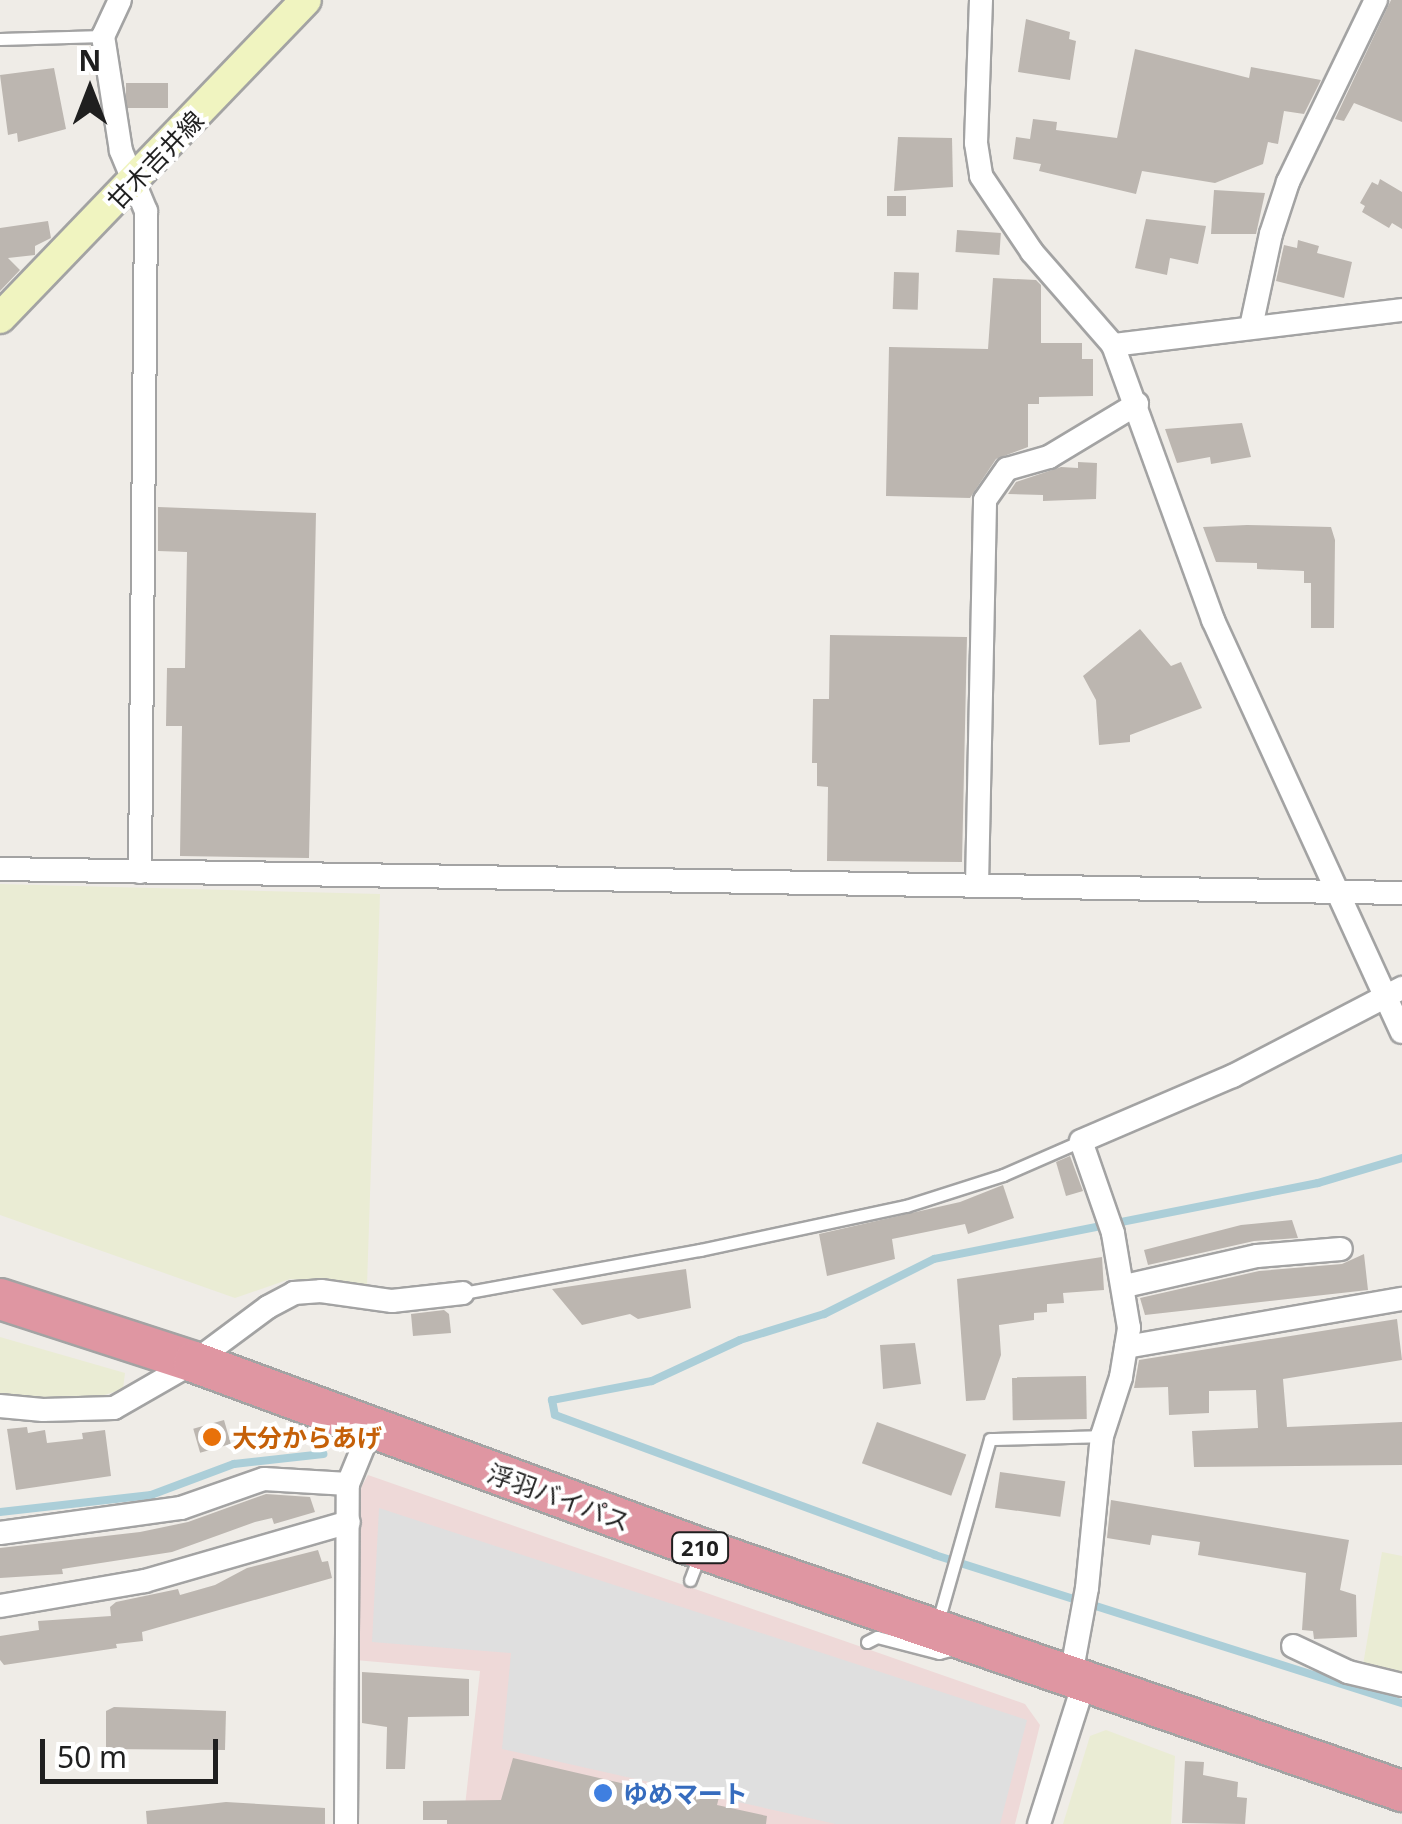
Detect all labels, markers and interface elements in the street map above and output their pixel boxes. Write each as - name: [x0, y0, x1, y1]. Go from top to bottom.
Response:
- north arrow: [40, 40, 140, 140]
- text: N: [79, 41, 101, 79]
- street label: 甘木吉井線: [101, 105, 209, 215]
- place label: 大分からあげ: [232, 1422, 382, 1452]
- marker: 大分からあげ: [201, 1426, 223, 1448]
- street label: 浮羽バイパス: [483, 1457, 635, 1537]
- road number: 210: [670, 1531, 730, 1565]
- scale bar: [45, 1719, 222, 1781]
- text: 50 m: [57, 1736, 127, 1777]
- place label: ゆめマート: [623, 1778, 748, 1808]
- marker: ゆめマート: [592, 1782, 614, 1804]

